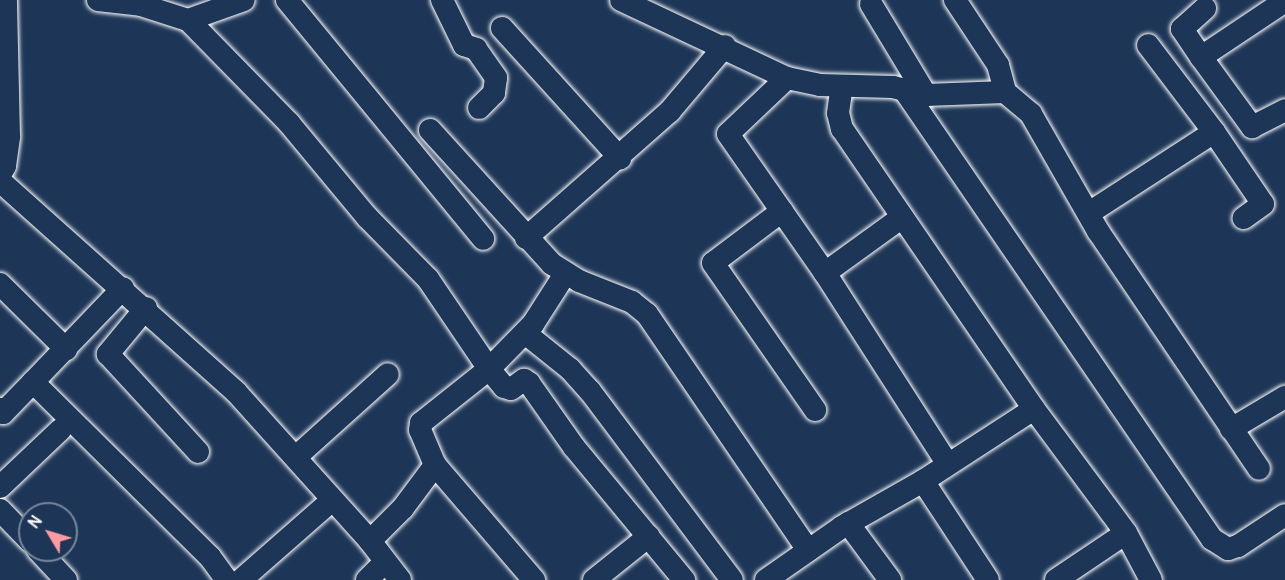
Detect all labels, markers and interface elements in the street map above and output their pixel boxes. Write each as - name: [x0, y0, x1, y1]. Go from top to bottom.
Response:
- north arrow: [18, 502, 78, 562]
- text: N: [24, 512, 47, 533]

